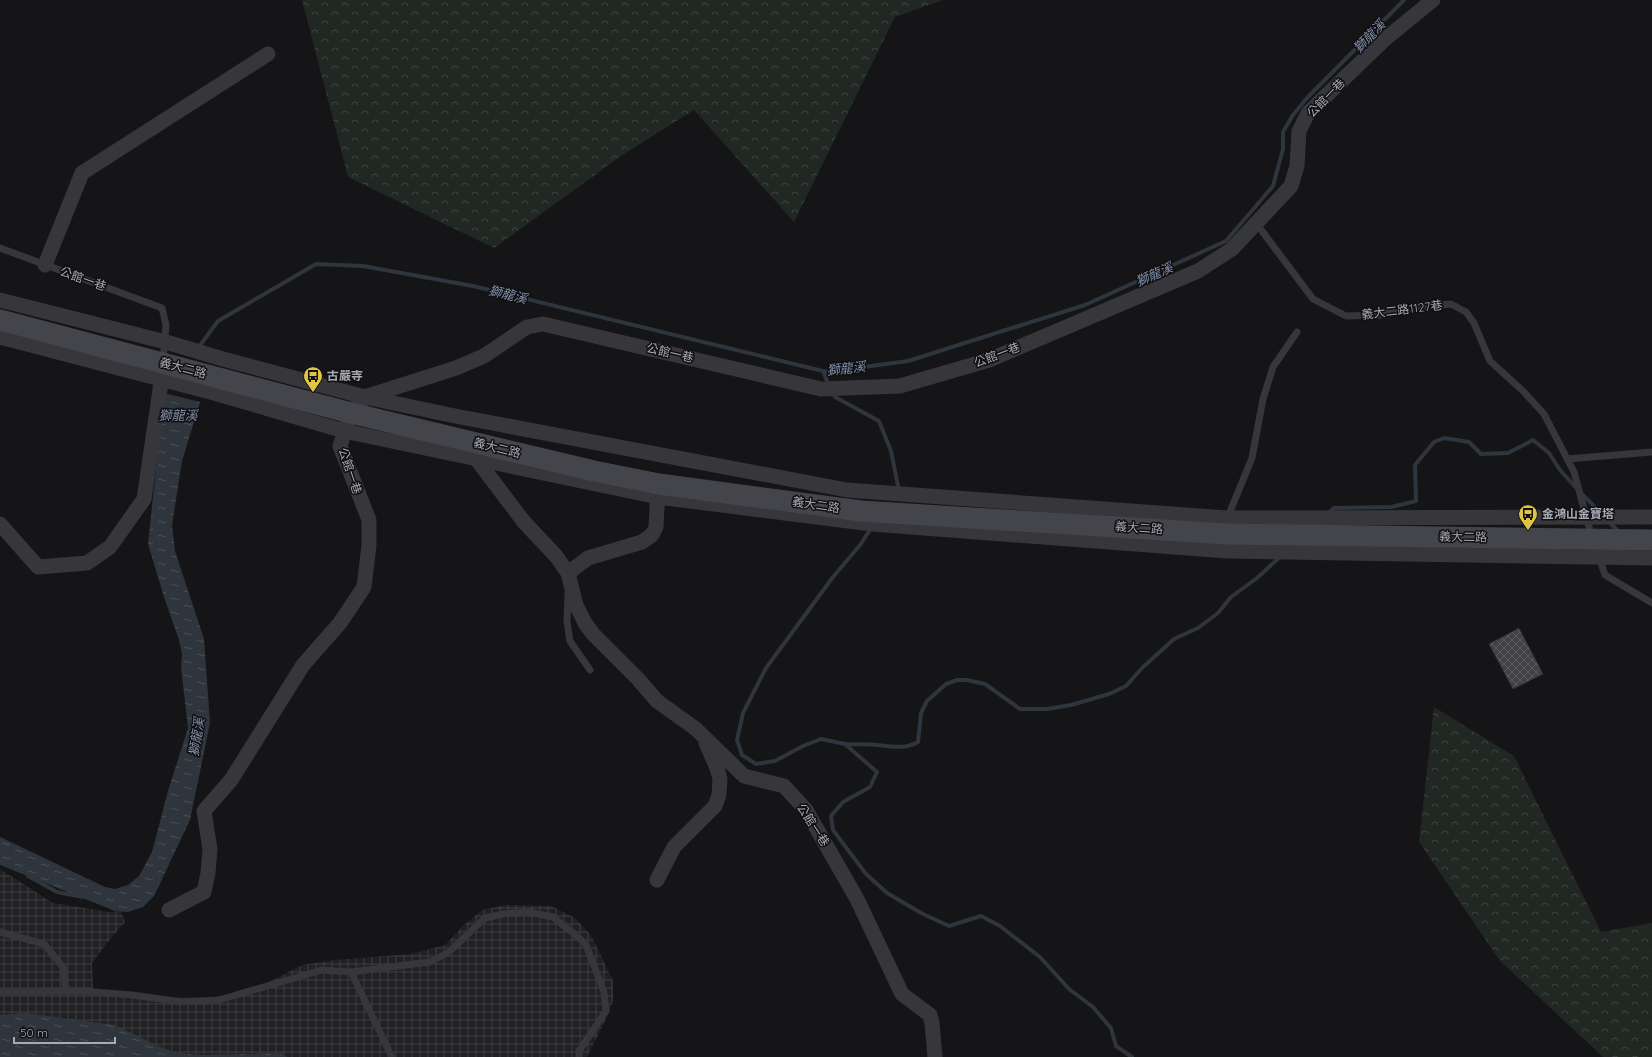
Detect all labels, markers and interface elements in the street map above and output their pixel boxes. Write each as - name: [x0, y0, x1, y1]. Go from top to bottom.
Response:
- water label: 獅龍溪: [1350, 15, 1390, 56]
- street label: 公館一巷: [1304, 75, 1348, 120]
- water label: 獅龍溪: [1133, 258, 1177, 289]
- street label: 公館一巷: [58, 263, 108, 294]
- water label: 獅龍溪: [487, 282, 531, 307]
- street label: 義大二路1127巷: [1361, 297, 1443, 322]
- street label: 公館一巷: [972, 339, 1022, 370]
- street label: 公館一巷: [645, 340, 695, 365]
- street label: 義大二路: [158, 354, 208, 381]
- water label: 獅龍溪: [826, 358, 868, 378]
- bus stop icon: 古嚴寺: [302, 365, 324, 393]
- place label: 古嚴寺: [327, 368, 363, 383]
- water label: 獅龍溪: [158, 407, 199, 423]
- street label: 義大二路: [472, 434, 522, 461]
- street label: 公館一巷: [336, 446, 365, 496]
- street label: 義大二路: [791, 494, 841, 515]
- bus stop icon: 金鴻山金寶塔: [1517, 503, 1539, 531]
- place label: 金鴻山金寶塔: [1542, 506, 1614, 521]
- street label: 義大二路: [1115, 518, 1164, 537]
- street label: 義大二路: [1439, 529, 1487, 544]
- water label: 獅龍溪: [185, 715, 207, 758]
- street label: 公館一巷: [794, 801, 833, 849]
- scale bar: [14, 1019, 115, 1045]
- text: 50 m: [20, 1025, 48, 1040]

